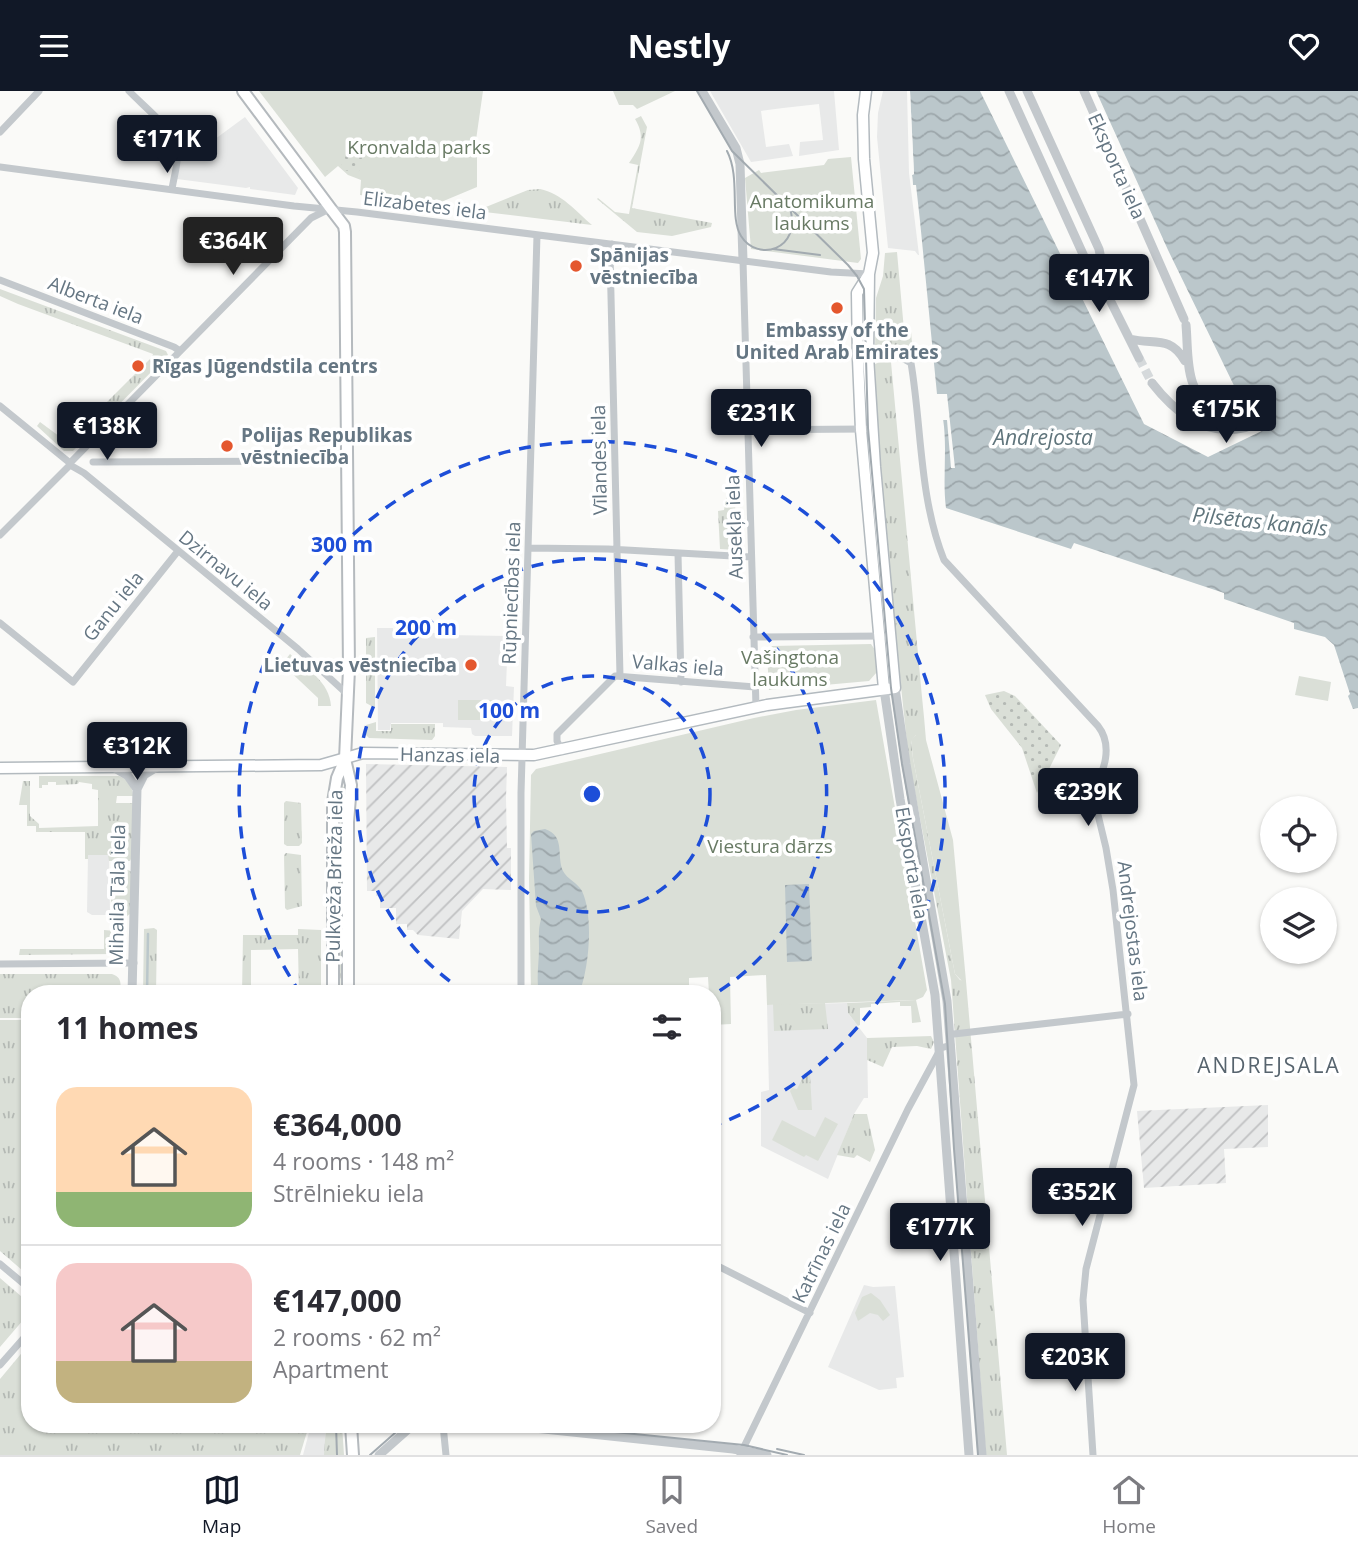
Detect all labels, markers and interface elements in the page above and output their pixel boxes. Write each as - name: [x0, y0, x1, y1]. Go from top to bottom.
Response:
- text: Nestly: [628, 24, 730, 67]
- icon: menu: [35, 27, 73, 65]
- icon: heart: [1285, 27, 1323, 65]
- street label: Eksporta iela: [1082, 109, 1152, 223]
- pin: €171K: [118, 115, 216, 175]
- text: €171K: [133, 122, 201, 154]
- park label: Kronvalda parks: [347, 134, 491, 160]
- street label: Elizabetes iela: [362, 185, 488, 225]
- park label: Anatomikuma laukums: [750, 188, 874, 236]
- pin: €364K: [184, 218, 282, 277]
- text: €364K: [199, 224, 267, 256]
- place label: Spānijas vēstniecība: [590, 242, 698, 290]
- pin: €147K: [1050, 255, 1148, 314]
- marker: Spānijas vēstniecība: [568, 258, 584, 274]
- text: €147K: [1065, 261, 1133, 293]
- street label: Alberta iela: [45, 270, 147, 330]
- marker: Embassy of the United Arab Emirates: [829, 300, 845, 316]
- place label: Embassy of the United Arab Emirates: [735, 317, 939, 365]
- place label: Rīgas Jūgendstila centrs: [152, 353, 378, 379]
- marker: Rīgas Jūgendstila centrs: [130, 358, 146, 374]
- pin: €175K: [1177, 385, 1275, 445]
- pin: €231K: [712, 389, 810, 449]
- text: €175K: [1192, 392, 1260, 424]
- text: €231K: [727, 396, 795, 428]
- pin: €138K: [58, 403, 156, 462]
- street label: Vīlandes iela: [585, 405, 613, 515]
- text: €138K: [73, 409, 141, 441]
- place label: Polijas Republikas vēstniecība: [241, 422, 413, 470]
- water label: Andrejosta: [991, 423, 1093, 451]
- marker: Polijas Republikas vēstniecība: [219, 438, 235, 454]
- street label: Ausekļa iela: [719, 474, 749, 580]
- water label: Pilsētas kanāls: [1191, 500, 1329, 542]
- street label: Rūpniecības iela: [496, 521, 526, 665]
- street label: Dzirnavu iela: [173, 524, 279, 616]
- text: 300 m: [311, 530, 373, 558]
- street label: Ganu iela: [77, 565, 149, 647]
- text: 200 m: [395, 613, 457, 641]
- park label: Vašingtona laukums: [741, 644, 839, 692]
- street label: Valkas iela: [631, 648, 725, 682]
- place label: Lietuvas vēstniecība: [264, 652, 457, 678]
- marker: Lietuvas vēstniecība: [463, 657, 479, 673]
- text: 100 m: [478, 696, 540, 724]
- pin: €312K: [88, 723, 186, 782]
- text: €312K: [103, 729, 171, 761]
- street label: Hanzas iela: [400, 741, 500, 769]
- pin: €239K: [1039, 769, 1137, 828]
- text: €239K: [1054, 775, 1122, 807]
- centre of rings: [580, 782, 604, 806]
- street label: Pulkveža Brieža iela: [319, 789, 349, 963]
- map controls: [1260, 796, 1337, 964]
- button: locate: [1260, 796, 1337, 873]
- street label: Eksporta iela: [889, 805, 935, 921]
- street label: Mihaila Tāla iela: [103, 824, 131, 966]
- park label: Viestura dārzs: [707, 833, 833, 859]
- street label: Andrejostas iela: [1111, 859, 1155, 1003]
- button: layers: [1260, 887, 1337, 964]
- text: 11 homes: [56, 1007, 199, 1048]
- icon: filters: [648, 1008, 686, 1046]
- district label: ANDREJSALA: [1197, 1051, 1341, 1079]
- text: €364,000: [273, 1104, 402, 1145]
- icon: home: [112, 1115, 196, 1199]
- text: 4 rooms · 148 m²: [273, 1145, 454, 1177]
- pin: €352K: [1033, 1169, 1131, 1228]
- text: €352K: [1048, 1175, 1116, 1207]
- text: Strēlnieku iela: [273, 1177, 424, 1209]
- street label: Katrīnas iela: [786, 1199, 856, 1307]
- pin: €177K: [891, 1203, 989, 1263]
- text: €177K: [906, 1210, 974, 1242]
- text: €147,000: [273, 1280, 402, 1321]
- icon: home: [112, 1291, 196, 1375]
- text: 2 rooms · 62 m²: [273, 1321, 441, 1353]
- pin: €203K: [1026, 1333, 1124, 1393]
- text: €203K: [1041, 1340, 1109, 1372]
- text: Apartment: [273, 1353, 389, 1385]
- tab: Map: [202, 1471, 241, 1539]
- tab: Saved: [645, 1471, 698, 1539]
- tab: Home: [1102, 1471, 1156, 1539]

